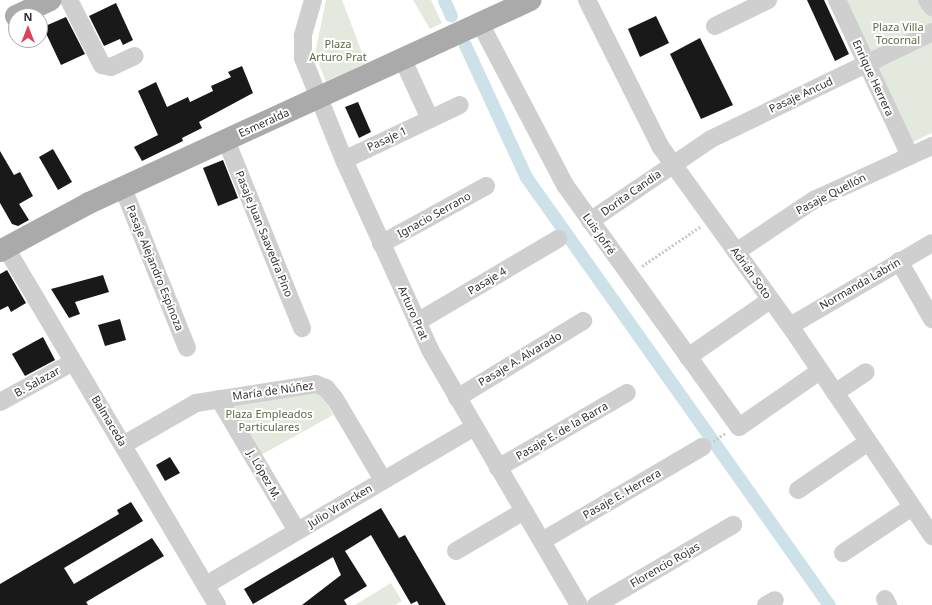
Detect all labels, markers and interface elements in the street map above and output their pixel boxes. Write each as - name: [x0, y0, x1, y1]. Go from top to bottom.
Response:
- north arrow: [8, 8, 48, 48]
- text: N: [24, 9, 32, 24]
- park label: Plaza Villa Tocornal: [872, 21, 924, 47]
- park label: Plaza Arturo Prat: [309, 38, 367, 64]
- street label: Enrique Herrera: [850, 38, 896, 118]
- street label: Pasaje Ancud: [767, 74, 835, 116]
- street label: Esmeralda: [237, 106, 291, 140]
- street label: Pasaje 1: [365, 124, 409, 154]
- street label: Dorita Candia: [598, 167, 664, 219]
- street label: Pasaje Juan Saavedra Pino: [233, 169, 295, 299]
- street label: Pasaje Quellón: [794, 171, 868, 217]
- street label: Ignacio Serrano: [395, 189, 473, 241]
- street label: Pasaje Alejandro Espinoza: [124, 203, 186, 333]
- street label: Luis Jofré: [580, 211, 618, 257]
- street label: Adrián Soto: [728, 245, 774, 301]
- street label: Normanda Labrin: [817, 255, 903, 313]
- street label: Pasaje 4: [465, 264, 509, 298]
- street label: Arturo Prat: [395, 284, 431, 342]
- street label: Pasaje A. Alvarado: [476, 329, 564, 389]
- street label: B. Salazar: [12, 364, 62, 400]
- street label: María de Núñez: [232, 379, 314, 403]
- street label: Balmaceda: [89, 393, 129, 449]
- street label: Pasaje E. de la Barra: [514, 399, 610, 463]
- park label: Plaza Empleados Particulares: [226, 408, 312, 434]
- street label: J. López M.: [245, 448, 283, 502]
- street label: Pasaje E. Herrera: [581, 466, 663, 522]
- street label: Julio Vrancken: [305, 482, 375, 530]
- street label: Florencio Rojas: [628, 540, 702, 590]

